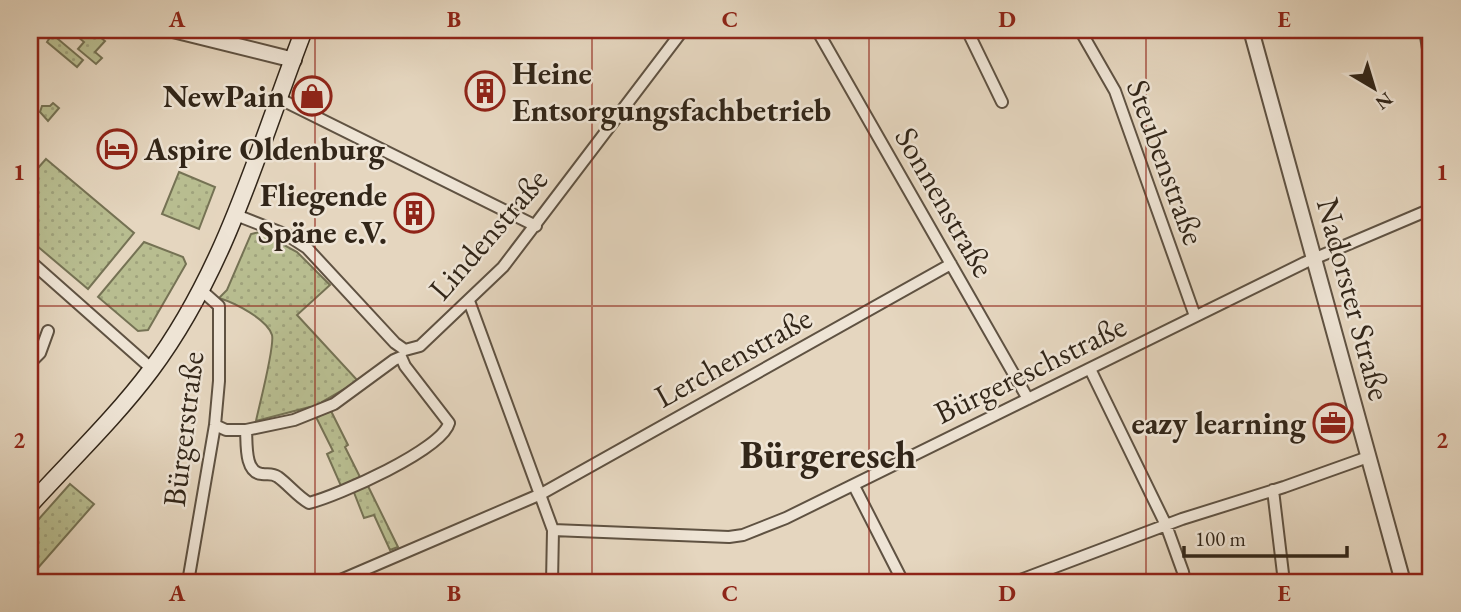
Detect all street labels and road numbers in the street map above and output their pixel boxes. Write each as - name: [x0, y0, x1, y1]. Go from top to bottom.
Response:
- street label: Steubenstraße: [1117, 74, 1215, 250]
- street label: Sonnenstraße: [885, 119, 1005, 285]
- street label: Lindenstraße: [419, 159, 557, 309]
- street label: Nadorster Straße: [1307, 193, 1401, 405]
- street label: Lerchenstraße: [647, 297, 819, 417]
- street label: Bürgereschstraße: [927, 304, 1133, 434]
- street label: Bürgerstraße: [153, 349, 213, 509]

